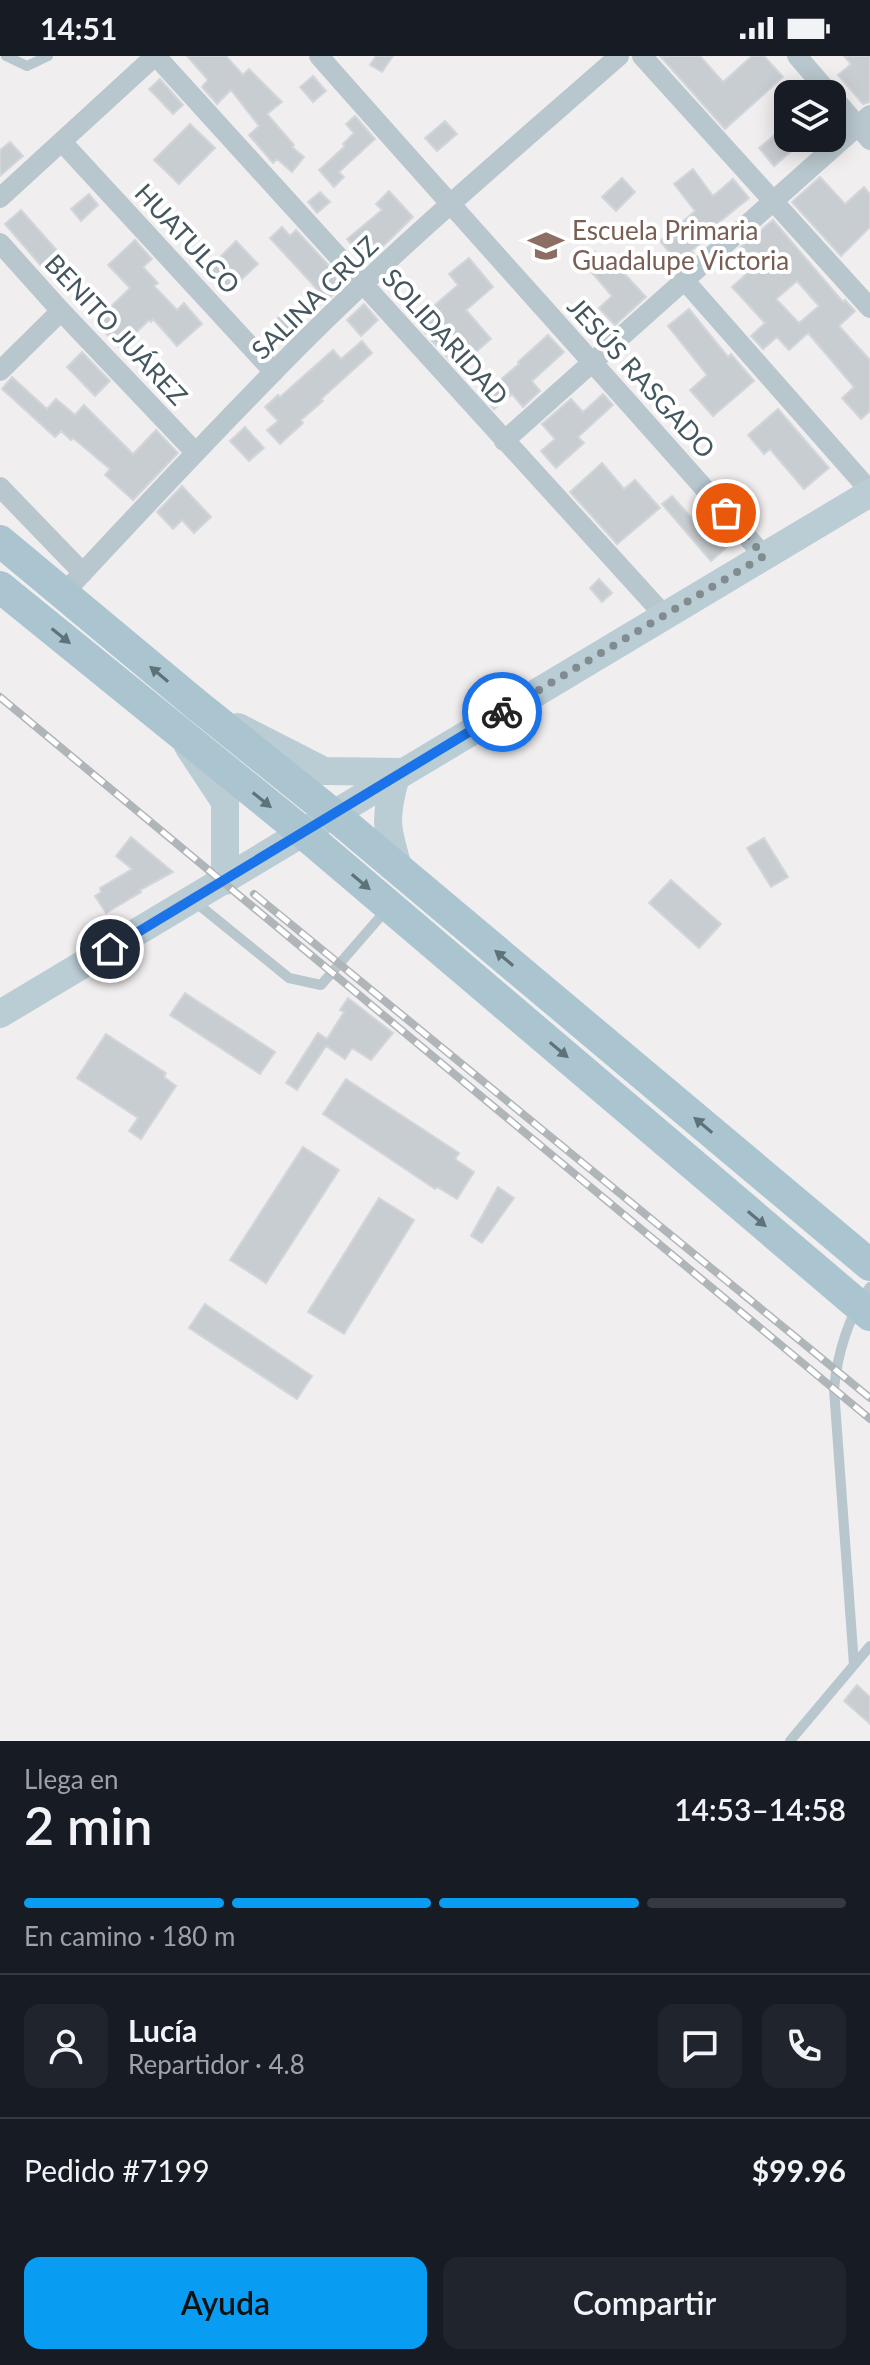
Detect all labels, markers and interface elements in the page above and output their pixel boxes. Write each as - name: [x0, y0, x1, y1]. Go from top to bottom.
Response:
- text: 14:51: [40, 10, 117, 46]
- map controls: [774, 80, 846, 152]
- button: layers: [774, 80, 846, 152]
- street label: HUATULCO: [129, 177, 247, 300]
- place label: Escuela Primaria Guadalupe Victoria: [572, 214, 789, 276]
- school or university icon: Escuela Primaria Guadalupe Victoria: [527, 227, 565, 265]
- street label: SALINA CRUZ: [244, 229, 384, 366]
- street label: BENITO JUÁREZ: [39, 247, 195, 411]
- street label: SOLIDARIDAD: [376, 261, 515, 411]
- street label: JESÚS RASGADO: [561, 290, 722, 464]
- pin: [692, 479, 760, 547]
- icon: bag: [704, 491, 748, 535]
- one-way arrow: [50, 627, 70, 644]
- one-way arrow: [149, 666, 170, 683]
- courier: [462, 672, 542, 752]
- icon: bike: [480, 690, 524, 734]
- one-way arrow: [252, 791, 273, 808]
- one-way arrow: [350, 873, 370, 890]
- pin: [76, 915, 144, 983]
- icon: home: [88, 927, 132, 971]
- one-way arrow: [494, 950, 514, 967]
- one-way arrow: [548, 1041, 568, 1058]
- one-way arrow: [693, 1117, 713, 1134]
- one-way arrow: [746, 1210, 766, 1227]
- text: Llega en: [24, 1763, 119, 1795]
- text: 14:53–14:58: [674, 1791, 846, 1827]
- text: 2 min: [24, 1794, 152, 1856]
- text: En camino · 180 m: [24, 1920, 235, 1952]
- button: person: [24, 2004, 108, 2088]
- button: chat: [658, 2004, 742, 2088]
- button: phone: [762, 2004, 846, 2088]
- text: Lucía: [128, 2012, 197, 2048]
- text: Repartidor · 4.8: [128, 2048, 305, 2080]
- text: Pedido #7199: [24, 2152, 210, 2188]
- text: $99.96: [752, 2152, 846, 2188]
- button: Ayuda: [24, 2257, 427, 2349]
- button: Compartir: [443, 2257, 846, 2349]

